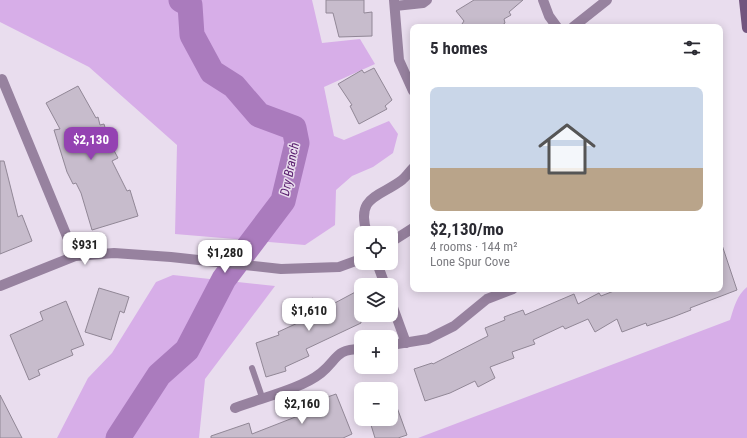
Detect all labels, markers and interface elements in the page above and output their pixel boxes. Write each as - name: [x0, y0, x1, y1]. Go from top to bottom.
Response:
- icon: filters: [681, 37, 703, 59]
- text: 5 homes: [430, 38, 488, 58]
- icon: home: [531, 113, 603, 185]
- pin: $2,130: [58, 127, 124, 161]
- text: $2,130: [73, 132, 109, 147]
- water label: Dry Branch: [277, 141, 302, 197]
- text: $2,130/mo: [430, 219, 504, 239]
- map controls: [354, 226, 398, 426]
- button: locate: [354, 226, 398, 270]
- pin: $931: [61, 232, 109, 266]
- text: $931: [72, 237, 98, 252]
- text: 4 rooms · 144 m²: [430, 239, 517, 254]
- pin: $1,280: [192, 240, 258, 274]
- text: $1,280: [207, 245, 243, 260]
- text: Lone Spur Cove: [430, 254, 510, 269]
- button: layers: [354, 278, 398, 322]
- pin: $1,610: [276, 298, 342, 332]
- text: $1,610: [291, 303, 327, 318]
- button: +: [354, 330, 398, 374]
- button: −: [354, 382, 398, 426]
- pin: $2,160: [269, 391, 335, 425]
- text: $2,160: [284, 396, 320, 411]

